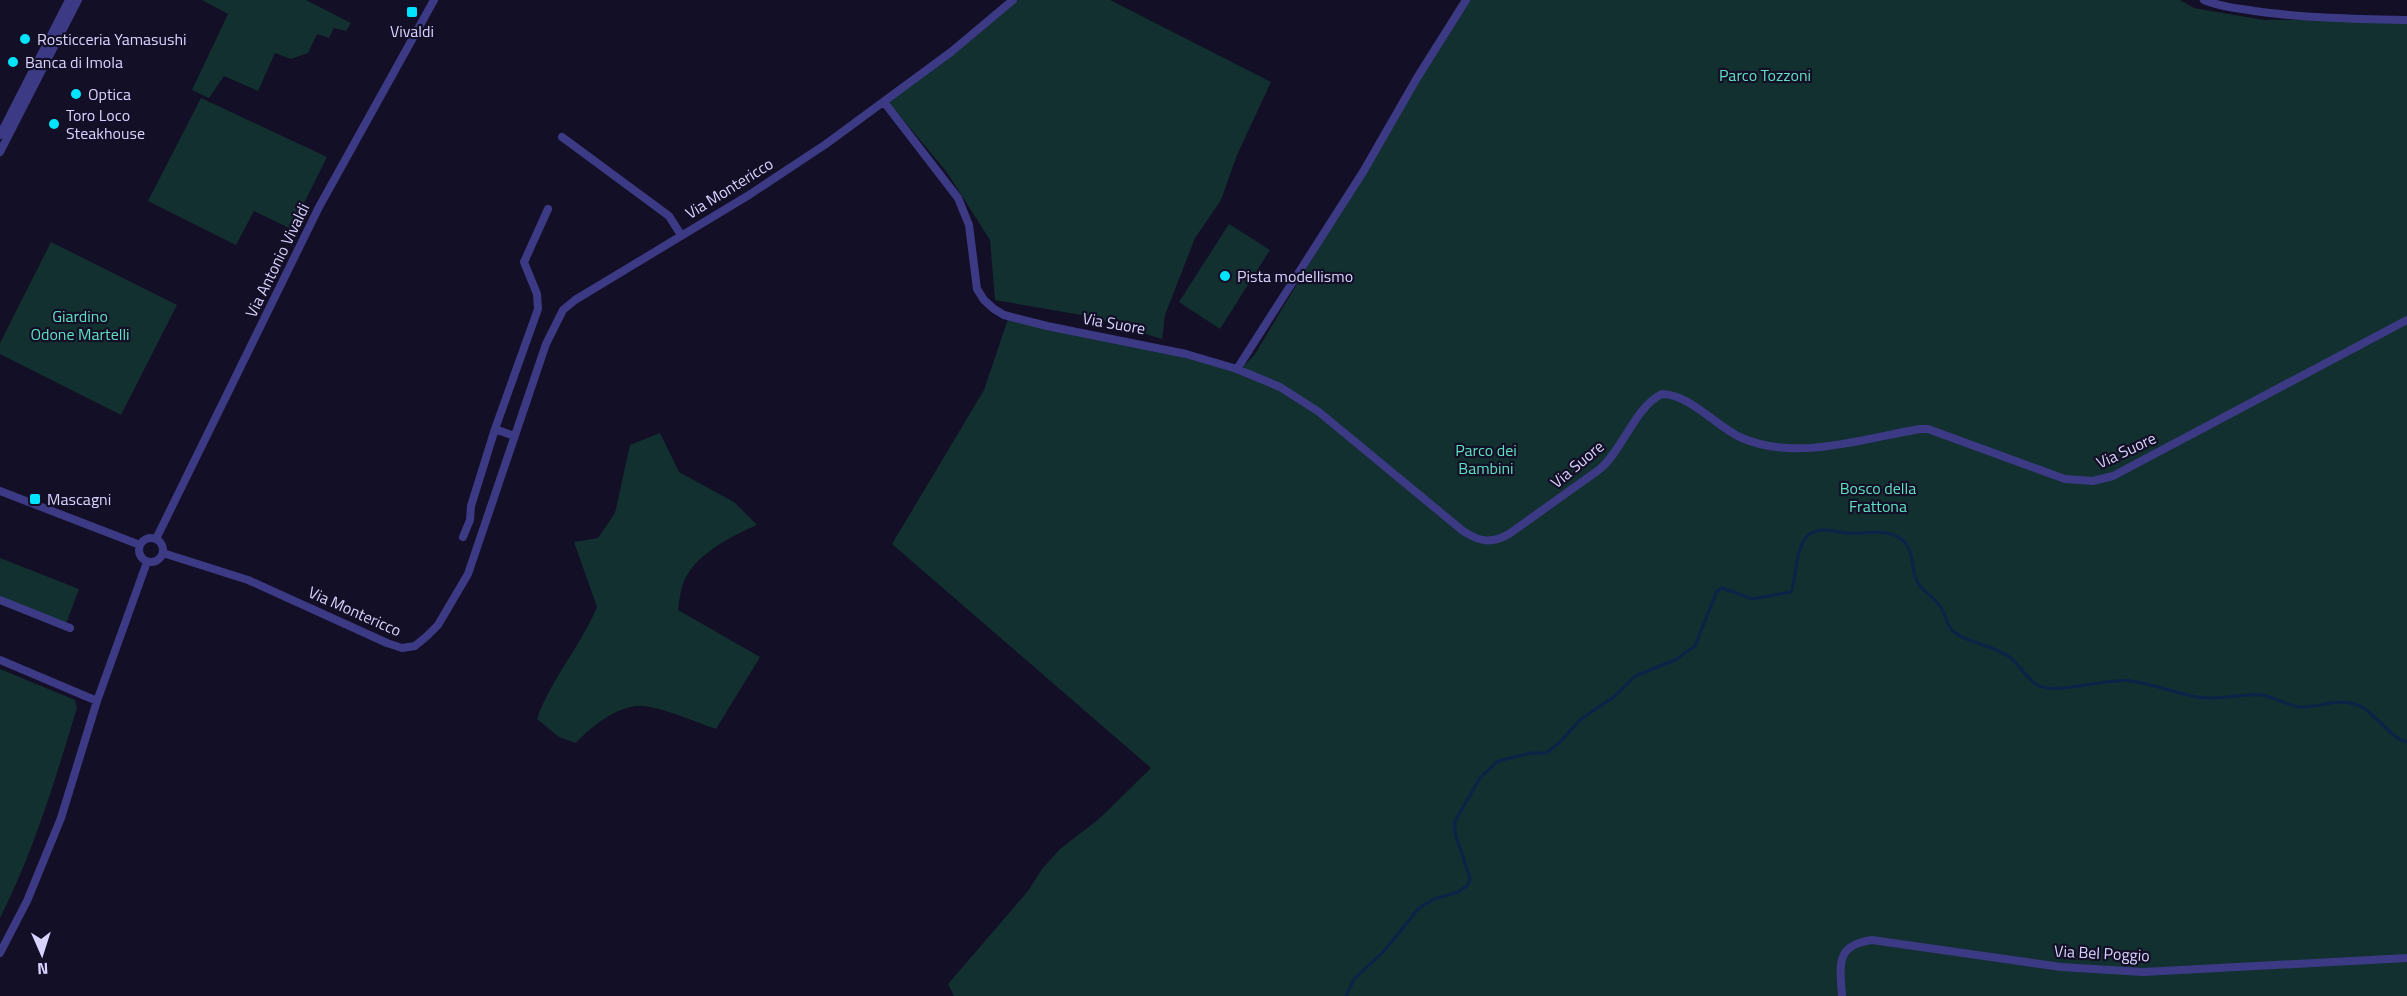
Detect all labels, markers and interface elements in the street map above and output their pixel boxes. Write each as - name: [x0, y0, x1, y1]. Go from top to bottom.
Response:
- marker: Vivaldi: [405, 5, 419, 19]
- place label: Vivaldi: [390, 19, 434, 43]
- place label: Rosticceria Yamasushi: [37, 27, 187, 51]
- marker: Rosticceria Yamasushi: [18, 32, 32, 46]
- place label: Banca di Imola: [25, 50, 123, 74]
- marker: Banca di Imola: [6, 55, 20, 69]
- park label: Parco Tozzoni: [1719, 63, 1811, 87]
- place label: Optica: [88, 82, 131, 106]
- marker: Optica: [69, 87, 83, 101]
- place label: Toro Loco Steakhouse: [66, 103, 145, 145]
- marker: Toro Loco Steakhouse: [47, 117, 61, 131]
- street label: Via Montericco: [680, 151, 778, 225]
- street label: Via Antonio Vivaldi: [239, 199, 315, 321]
- place label: Pista modellismo: [1237, 264, 1353, 288]
- marker: Pista modellismo: [1218, 269, 1232, 283]
- park label: Giardino Odone Martelli: [30, 304, 130, 346]
- street label: Via Suore: [1081, 306, 1147, 340]
- street label: Via Suore: [2092, 426, 2160, 474]
- street label: Via Suore: [1545, 434, 1609, 494]
- park label: Parco dei Bambini: [1455, 438, 1517, 480]
- park label: Bosco della Frattona: [1840, 476, 1916, 518]
- place label: Mascagni: [47, 487, 111, 511]
- marker: Mascagni: [28, 492, 42, 506]
- street label: Via Montericco: [305, 580, 405, 642]
- north arrow: [12, 924, 72, 984]
- street label: Via Bel Poggio: [2054, 939, 2150, 967]
- text: N: [37, 957, 49, 981]

